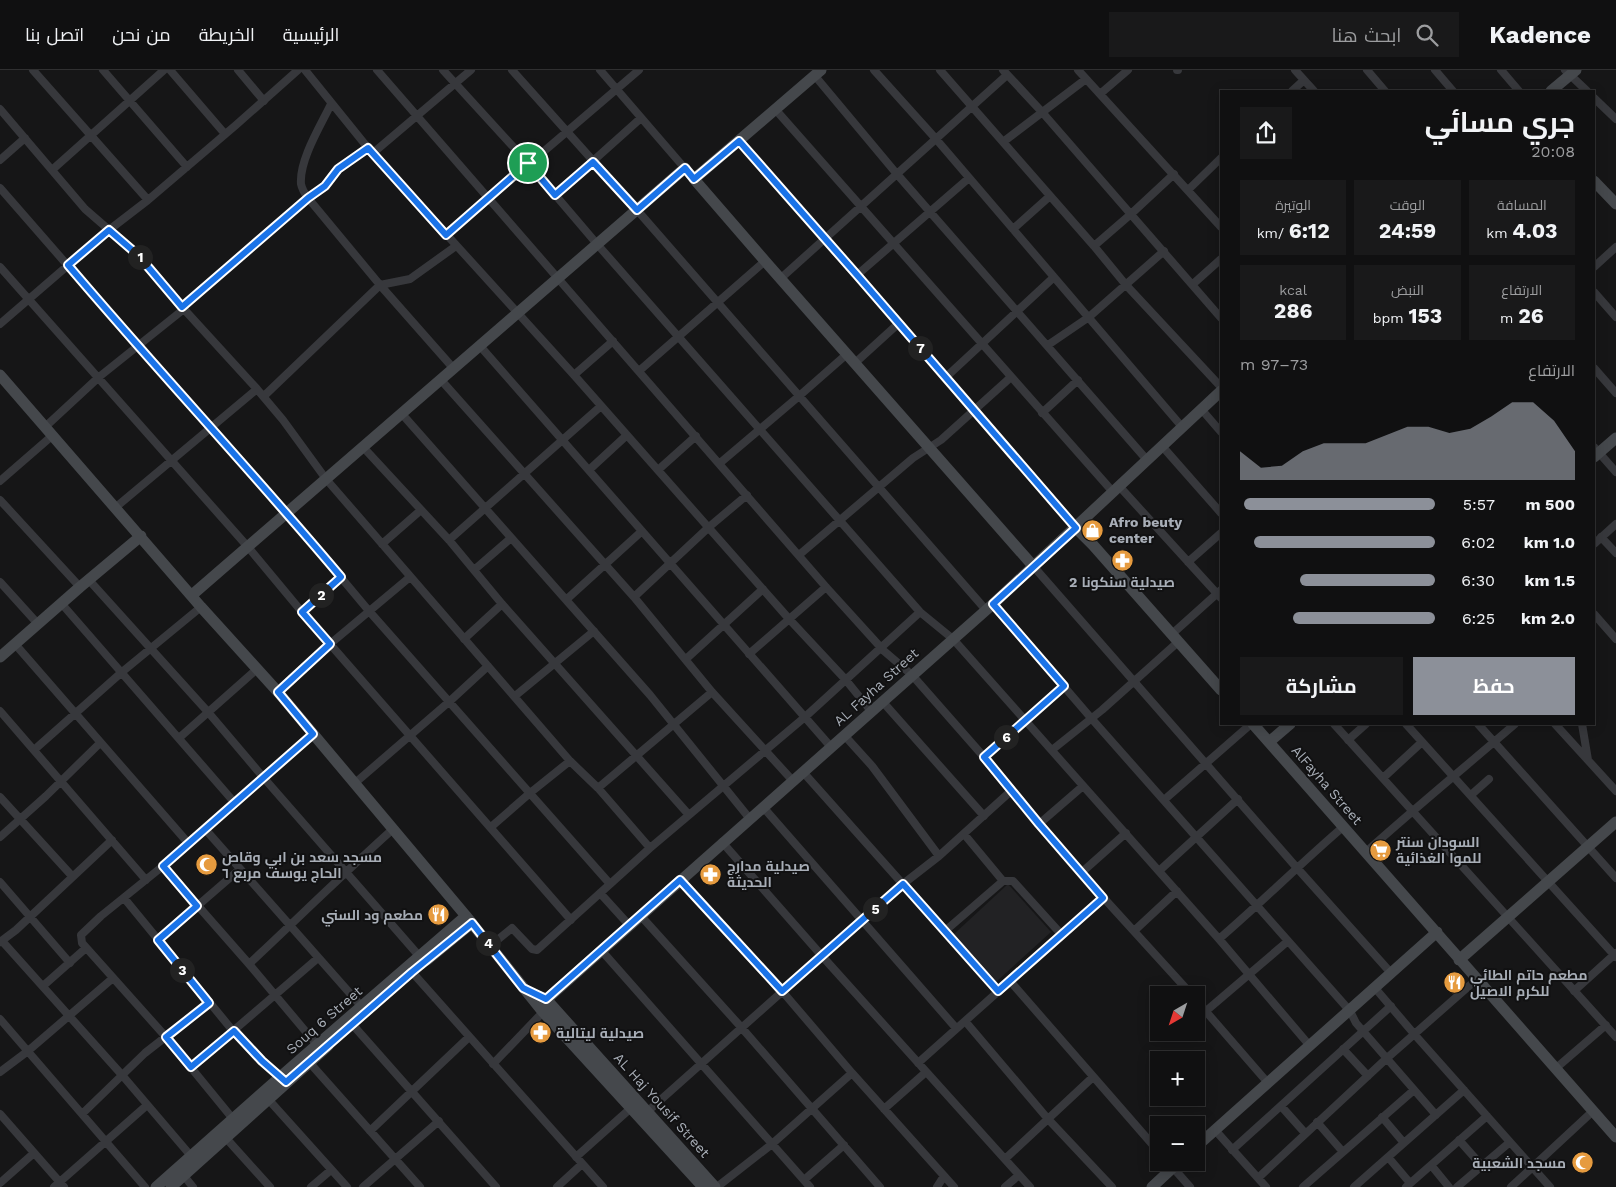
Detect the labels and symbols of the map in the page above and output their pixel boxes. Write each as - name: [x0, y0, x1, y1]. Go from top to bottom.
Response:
- pin: [507, 142, 549, 184]
- pin: 1: [128, 244, 152, 270]
- pin: 7: [908, 336, 932, 360]
- place label: Afro beuty center: [1109, 514, 1182, 546]
- shop icon: Afro beuty center: [1081, 518, 1105, 542]
- pharmacy icon: صيدلية سنكونا 2: [1110, 548, 1134, 572]
- place label: صيدلية سنكونا 2: [1069, 574, 1175, 591]
- pin: 2: [308, 582, 334, 608]
- street label: AL Fayha Street: [831, 645, 921, 729]
- pin: 6: [994, 724, 1018, 750]
- street label: AlFayha Street: [1288, 742, 1366, 828]
- place label: السودان سنتر للموا الغذائية: [1395, 834, 1481, 867]
- supermarket icon: السودان سنتر للموا الغذائية: [1368, 838, 1392, 862]
- place label: مسجد سعد بن ابي وقاص الحاج يوسف مربع ٦: [222, 849, 382, 883]
- mosque icon: مسجد سعد بن ابي وقاص الحاج يوسف مربع ٦: [194, 853, 218, 877]
- place label: صيدلية مدارج الحديثة: [727, 858, 810, 890]
- pharmacy icon: صيدلية مدارج الحديثة: [699, 862, 723, 886]
- pin: 5: [862, 896, 888, 922]
- restaurant icon: مطعم ود السني: [427, 903, 451, 927]
- place label: مطعم ود السني: [321, 907, 423, 927]
- pin: 4: [476, 930, 500, 956]
- pin: 3: [170, 958, 194, 982]
- place label: مطعم حاتم الطائي للكرم الاصيل: [1470, 967, 1588, 1001]
- restaurant icon: مطعم حاتم الطائي للكرم الاصيل: [1442, 971, 1466, 995]
- street label: Souq 6 Street: [283, 983, 365, 1057]
- north arrow: [1150, 986, 1205, 1041]
- pharmacy icon: صيدلية ليتالية: [528, 1021, 552, 1045]
- place label: صيدلية ليتالية: [556, 1025, 644, 1041]
- street label: AL Haj Yousif Street: [611, 1049, 713, 1161]
- mosque icon: مسجد الشعبية: [1570, 1151, 1594, 1175]
- place label: مسجد الشعبية: [1472, 1155, 1566, 1171]

